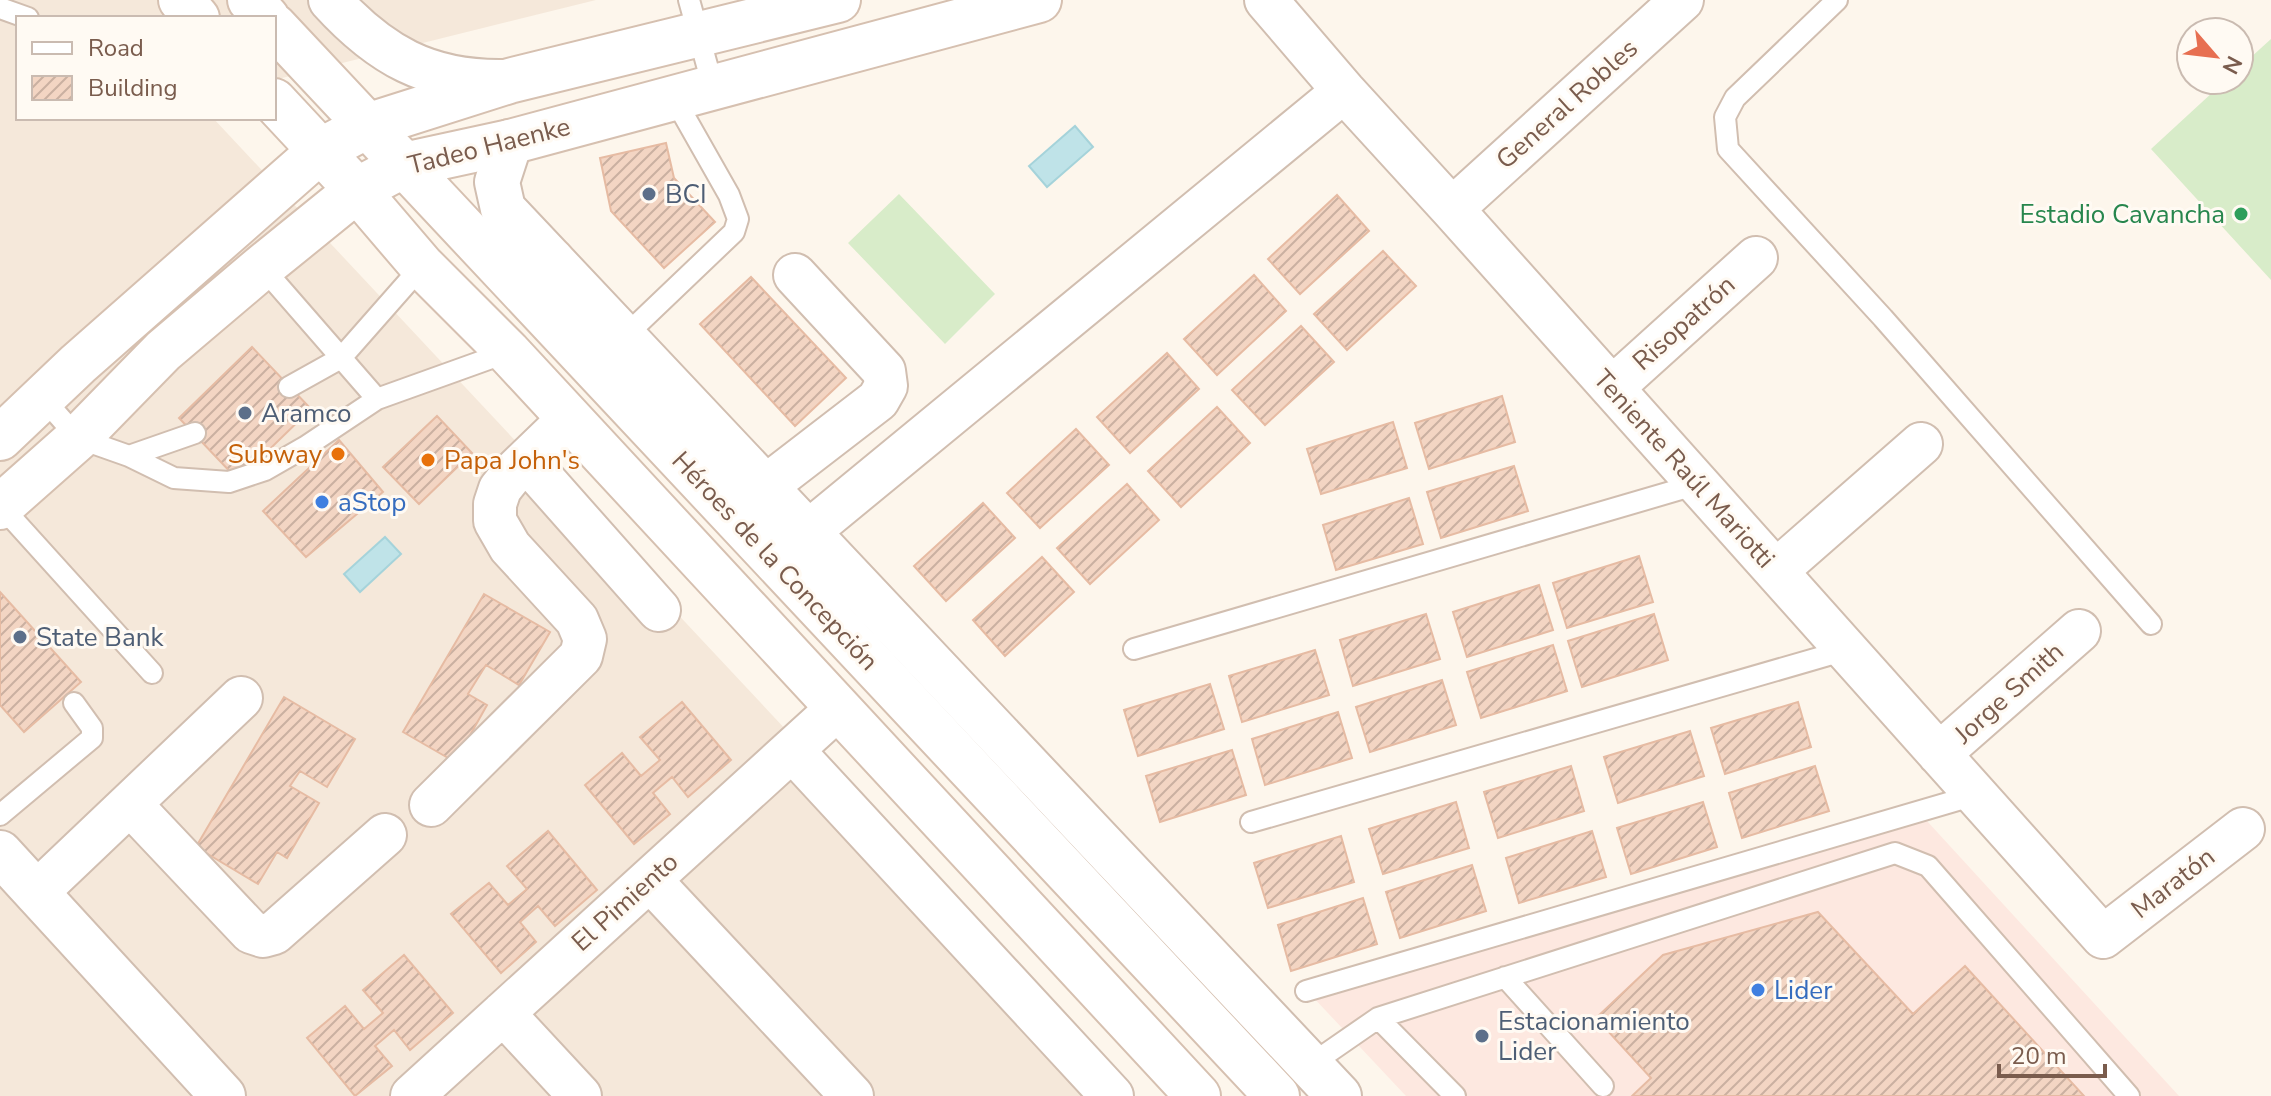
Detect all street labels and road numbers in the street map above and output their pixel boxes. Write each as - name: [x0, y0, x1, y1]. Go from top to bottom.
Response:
- street label: General Robles: [1489, 31, 1645, 177]
- street label: Tadeo Haenke: [404, 109, 574, 183]
- street label: Risopatrón: [1625, 268, 1743, 378]
- street label: Teniente Raúl Mariotti: [1585, 362, 1783, 576]
- street label: Héroes de la Concepción: [664, 444, 886, 678]
- street label: Jorge Smith: [1946, 635, 2071, 752]
- street label: Maratón: [2124, 839, 2222, 927]
- street label: El Pimiento: [564, 845, 686, 959]

